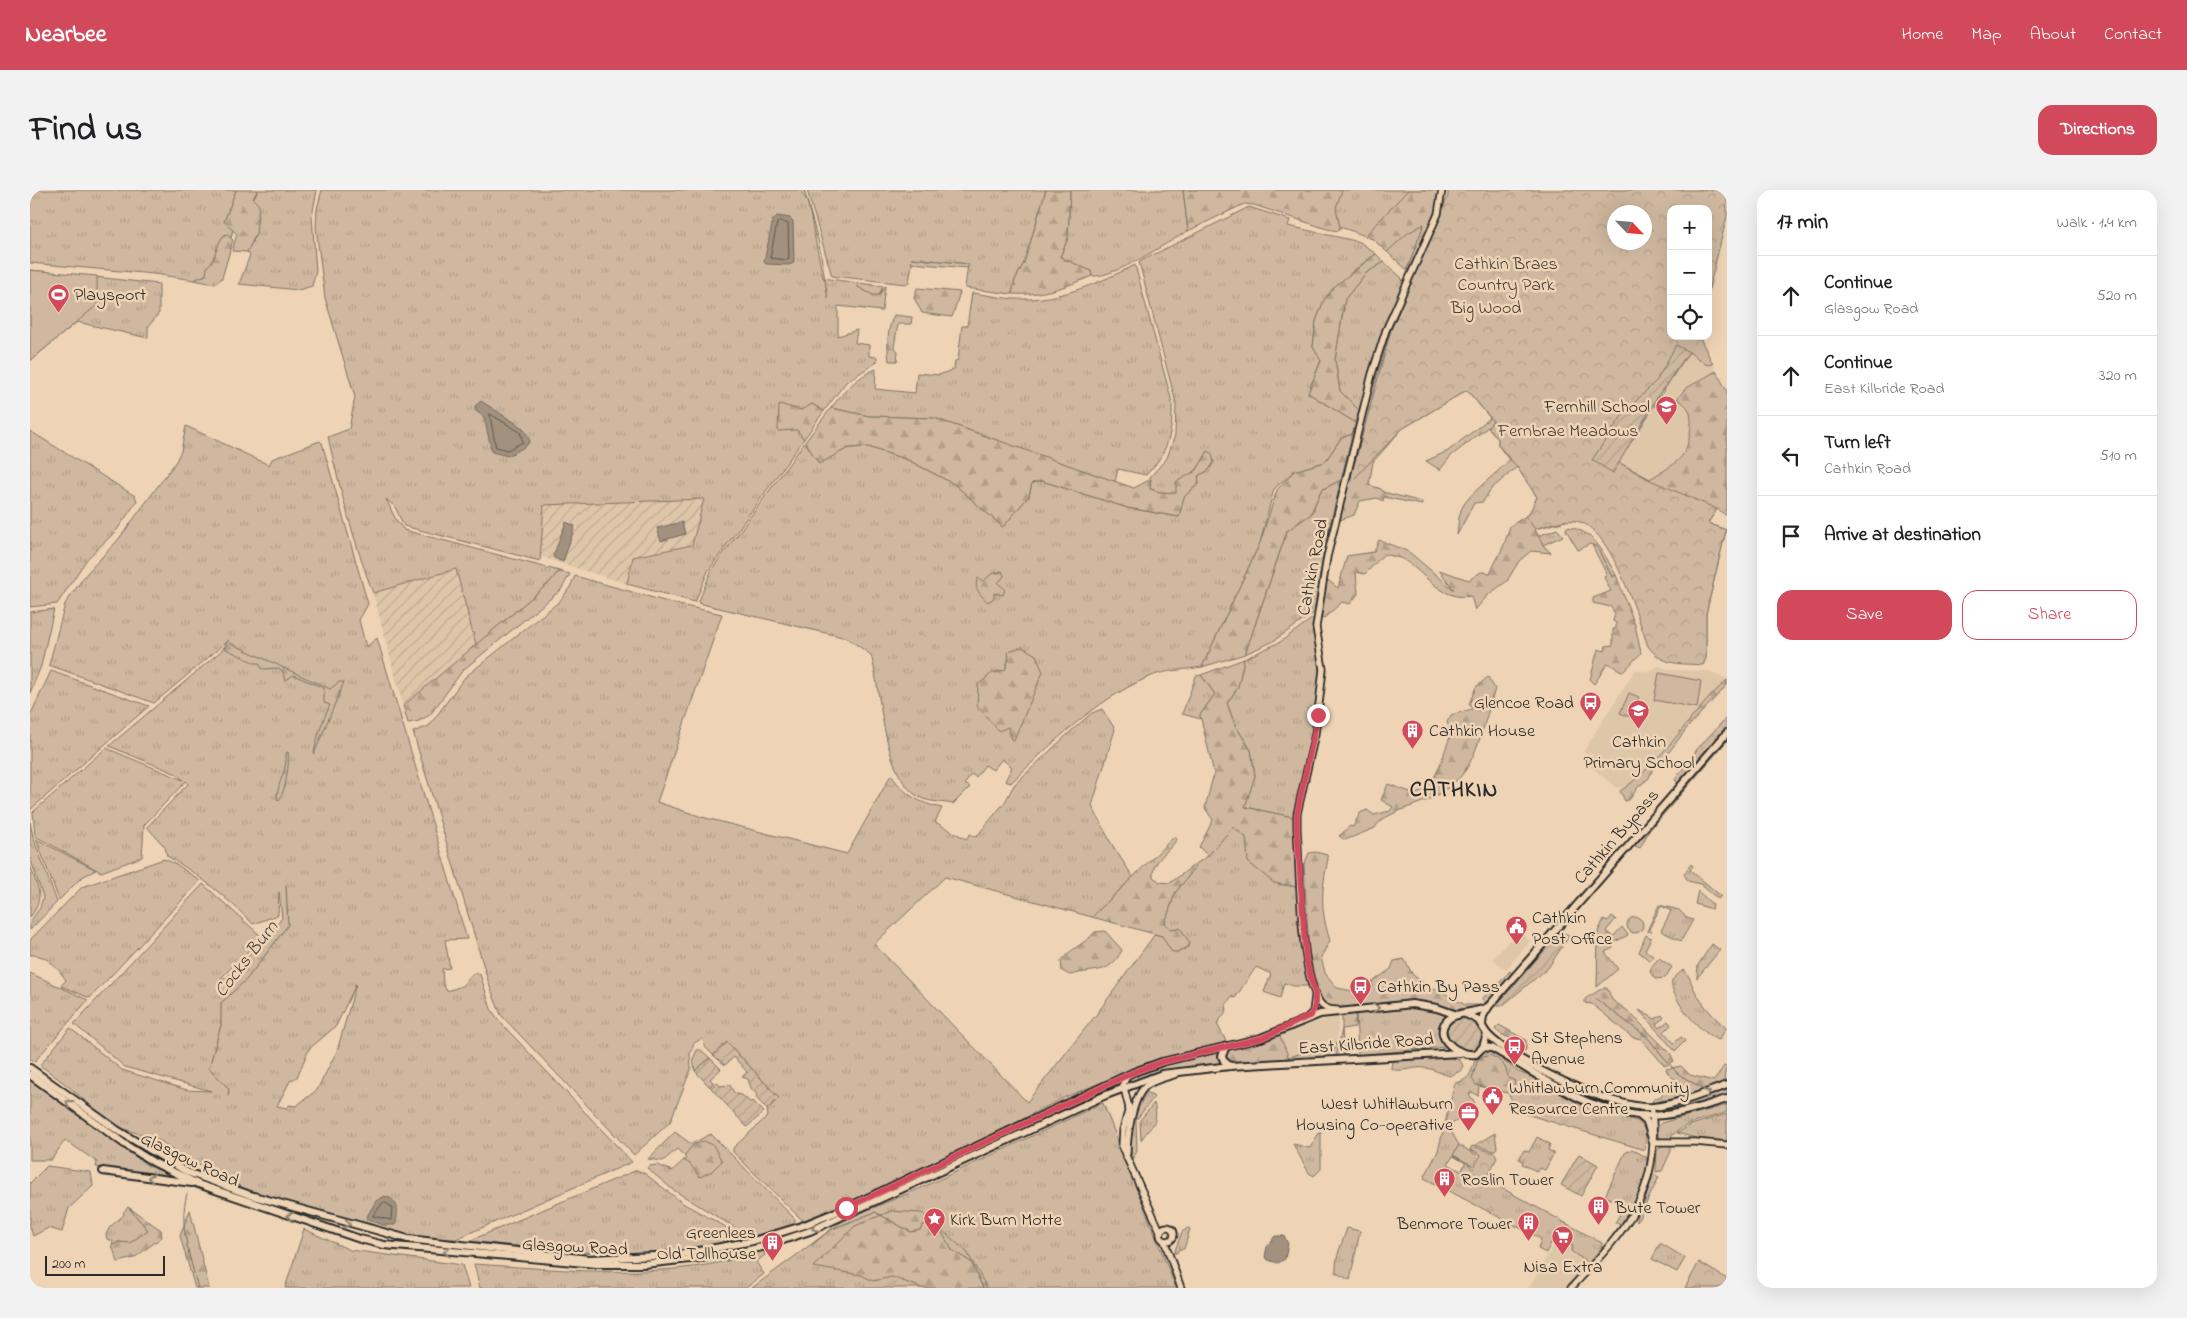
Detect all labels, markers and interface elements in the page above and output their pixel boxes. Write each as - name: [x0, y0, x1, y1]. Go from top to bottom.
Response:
- text: Nearbee: [25, 18, 107, 53]
- text: Home: [1902, 22, 1943, 48]
- text: Map: [1971, 22, 2002, 48]
- text: About: [2030, 22, 2076, 48]
- text: Contact: [2104, 22, 2162, 48]
- text: Find us: [30, 105, 142, 156]
- button: Directions: [2038, 105, 2157, 155]
- north arrow: [1607, 205, 1652, 250]
- map controls: [1667, 205, 1712, 340]
- button: +: [1667, 205, 1712, 250]
- text: 17 min: [1777, 208, 1828, 238]
- text: Walk · 1.4 km: [2056, 211, 2137, 235]
- button: −: [1667, 250, 1712, 295]
- park label: Cathkin Braes Country Park: [1454, 252, 1558, 299]
- text: Continue: [1824, 270, 1892, 297]
- sports icon: Playsport: [46, 282, 70, 313]
- icon: ahead: [1777, 282, 1805, 310]
- place label: Playsport: [74, 283, 146, 309]
- text: 520 m: [2097, 284, 2137, 308]
- button: locate: [1667, 295, 1712, 340]
- park label: Big Wood: [1450, 296, 1521, 323]
- text: Glasgow Road: [1824, 297, 1918, 321]
- text: Continue: [1824, 350, 1892, 377]
- icon: ahead: [1777, 362, 1805, 390]
- text: 320 m: [2099, 364, 2137, 388]
- text: East Kilbride Road: [1824, 377, 1944, 401]
- school or university icon: Fernhill School: [1654, 394, 1678, 425]
- place label: Fernhill School: [1543, 395, 1650, 421]
- park label: Fernbrae Meadows: [1497, 419, 1638, 445]
- text: Turn left: [1824, 430, 1891, 457]
- icon: left: [1777, 442, 1805, 470]
- text: 510 m: [2099, 444, 2137, 468]
- text: Cathkin Road: [1824, 457, 1911, 481]
- street label: Cathkin Road: [1292, 517, 1336, 618]
- icon: arrive: [1777, 522, 1805, 550]
- text: Arrive at destination: [1824, 522, 1981, 549]
- button: Save: [1777, 590, 1952, 640]
- button: Share: [1962, 590, 2137, 640]
- bus stop icon: Glencoe Road: [1578, 690, 1602, 721]
- place label: Glencoe Road: [1474, 691, 1574, 717]
- school or university icon: Cathkin Primary School: [1627, 699, 1651, 730]
- route end: [1307, 704, 1330, 727]
- building icon: Cathkin House: [1401, 718, 1425, 749]
- place label: Cathkin House: [1429, 719, 1536, 745]
- place label: Cathkin Primary School: [1583, 730, 1695, 777]
- district label: CATHKIN: [1410, 775, 1498, 807]
- street label: Cathkin Bypass: [1569, 784, 1666, 891]
- place label: Cathkin Post Office: [1532, 906, 1613, 953]
- water label: Cocks Burn: [209, 915, 286, 1003]
- public building icon: Cathkin Post Office: [1504, 915, 1528, 946]
- bus stop icon: Cathkin By Pass: [1349, 974, 1373, 1005]
- place label: Cathkin By Pass: [1377, 975, 1500, 1001]
- one-way arrow: [1372, 1003, 1380, 1014]
- place label: St Stephens Avenue: [1531, 1026, 1623, 1073]
- street label: East Kilbride Road: [1298, 1027, 1435, 1063]
- bus stop icon: St Stephens Avenue: [1503, 1035, 1527, 1066]
- place label: Whitlawburn Community Resource Centre: [1509, 1076, 1689, 1123]
- public building icon: Whitlawburn Community Resource Centre: [1481, 1085, 1505, 1116]
- one-way arrow: [1702, 1089, 1710, 1099]
- place label: West Whitlawburn Housing Co-operative: [1296, 1092, 1454, 1140]
- one-way arrow: [65, 1100, 75, 1109]
- office icon: West Whitlawburn Housing Co-operative: [1457, 1101, 1481, 1132]
- street label: Glasgow Road: [135, 1127, 243, 1196]
- building icon: Roslin Tower: [1433, 1167, 1457, 1198]
- place label: Roslin Tower: [1461, 1168, 1554, 1194]
- one-way arrow: [146, 1173, 154, 1184]
- building icon: Bute Tower: [1587, 1195, 1611, 1226]
- place label: Bute Tower: [1614, 1196, 1701, 1222]
- route start: [835, 1197, 858, 1220]
- place icon: Kirk Burn Motte: [922, 1207, 946, 1238]
- place label: Kirk Burn Motte: [950, 1208, 1063, 1234]
- building icon: Benmore Tower: [1516, 1211, 1540, 1242]
- one-way arrow: [286, 1212, 295, 1222]
- place label: Benmore Tower: [1396, 1212, 1512, 1238]
- one-way arrow: [342, 1218, 351, 1228]
- place label: Greenlees Old Tollhouse: [657, 1221, 757, 1268]
- one-way arrow: [811, 1222, 820, 1233]
- supermarket icon: Nisa Extra: [1551, 1224, 1575, 1255]
- building icon: Greenlees Old Tollhouse: [760, 1230, 784, 1261]
- street label: Glasgow Road: [521, 1232, 629, 1265]
- one-way arrow: [443, 1247, 451, 1258]
- scale bar: [45, 1253, 165, 1276]
- text: 200 m: [52, 1254, 85, 1275]
- place label: Nisa Extra: [1523, 1255, 1603, 1281]

